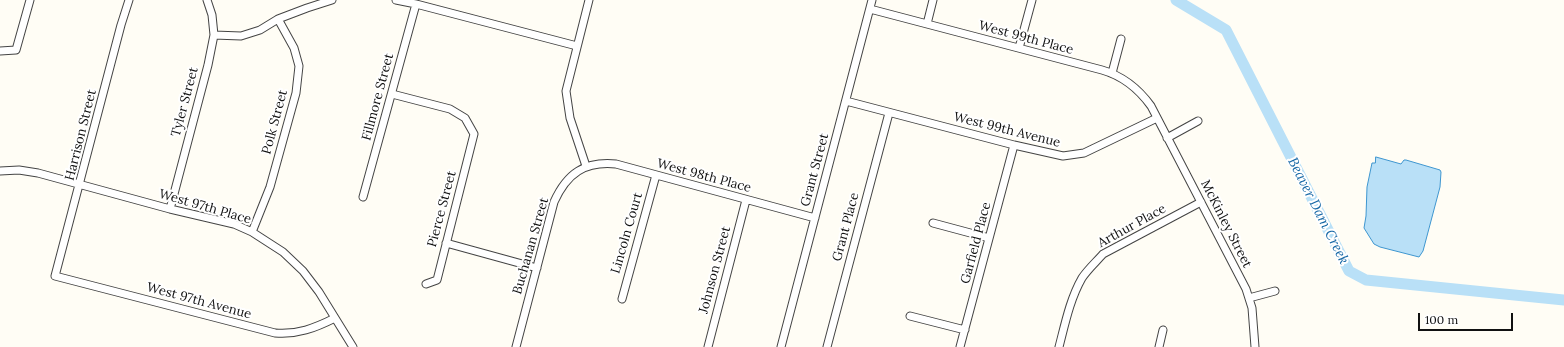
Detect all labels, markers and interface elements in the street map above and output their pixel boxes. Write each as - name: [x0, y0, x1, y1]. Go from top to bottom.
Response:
- street label: West 99th Place: [977, 18, 1075, 58]
- street label: Fillmore Street: [359, 52, 397, 142]
- street label: Tyler Street: [168, 65, 202, 139]
- street label: Harrison Street: [62, 88, 100, 182]
- street label: Polk Street: [259, 88, 291, 156]
- street label: West 99th Avenue: [952, 109, 1062, 151]
- street label: Grant Street: [798, 132, 832, 208]
- water label: Beaver Dam Creek: [1284, 155, 1352, 267]
- street label: West 98th Place: [655, 156, 753, 196]
- street label: Pierce Street: [424, 169, 460, 249]
- street label: McKinley Street: [1197, 177, 1255, 271]
- street label: West 97th Place: [157, 186, 253, 228]
- street label: Lincoln Court: [608, 191, 646, 275]
- street label: Grant Place: [829, 191, 863, 263]
- street label: Buchanan Street: [510, 196, 552, 296]
- street label: Garfield Place: [958, 200, 994, 286]
- street label: Arthur Place: [1095, 201, 1169, 251]
- street label: Johnson Street: [696, 225, 734, 315]
- street label: West 97th Avenue: [145, 280, 253, 322]
- scale bar: [1420, 305, 1515, 331]
- text: 100 m: [1425, 312, 1458, 327]

